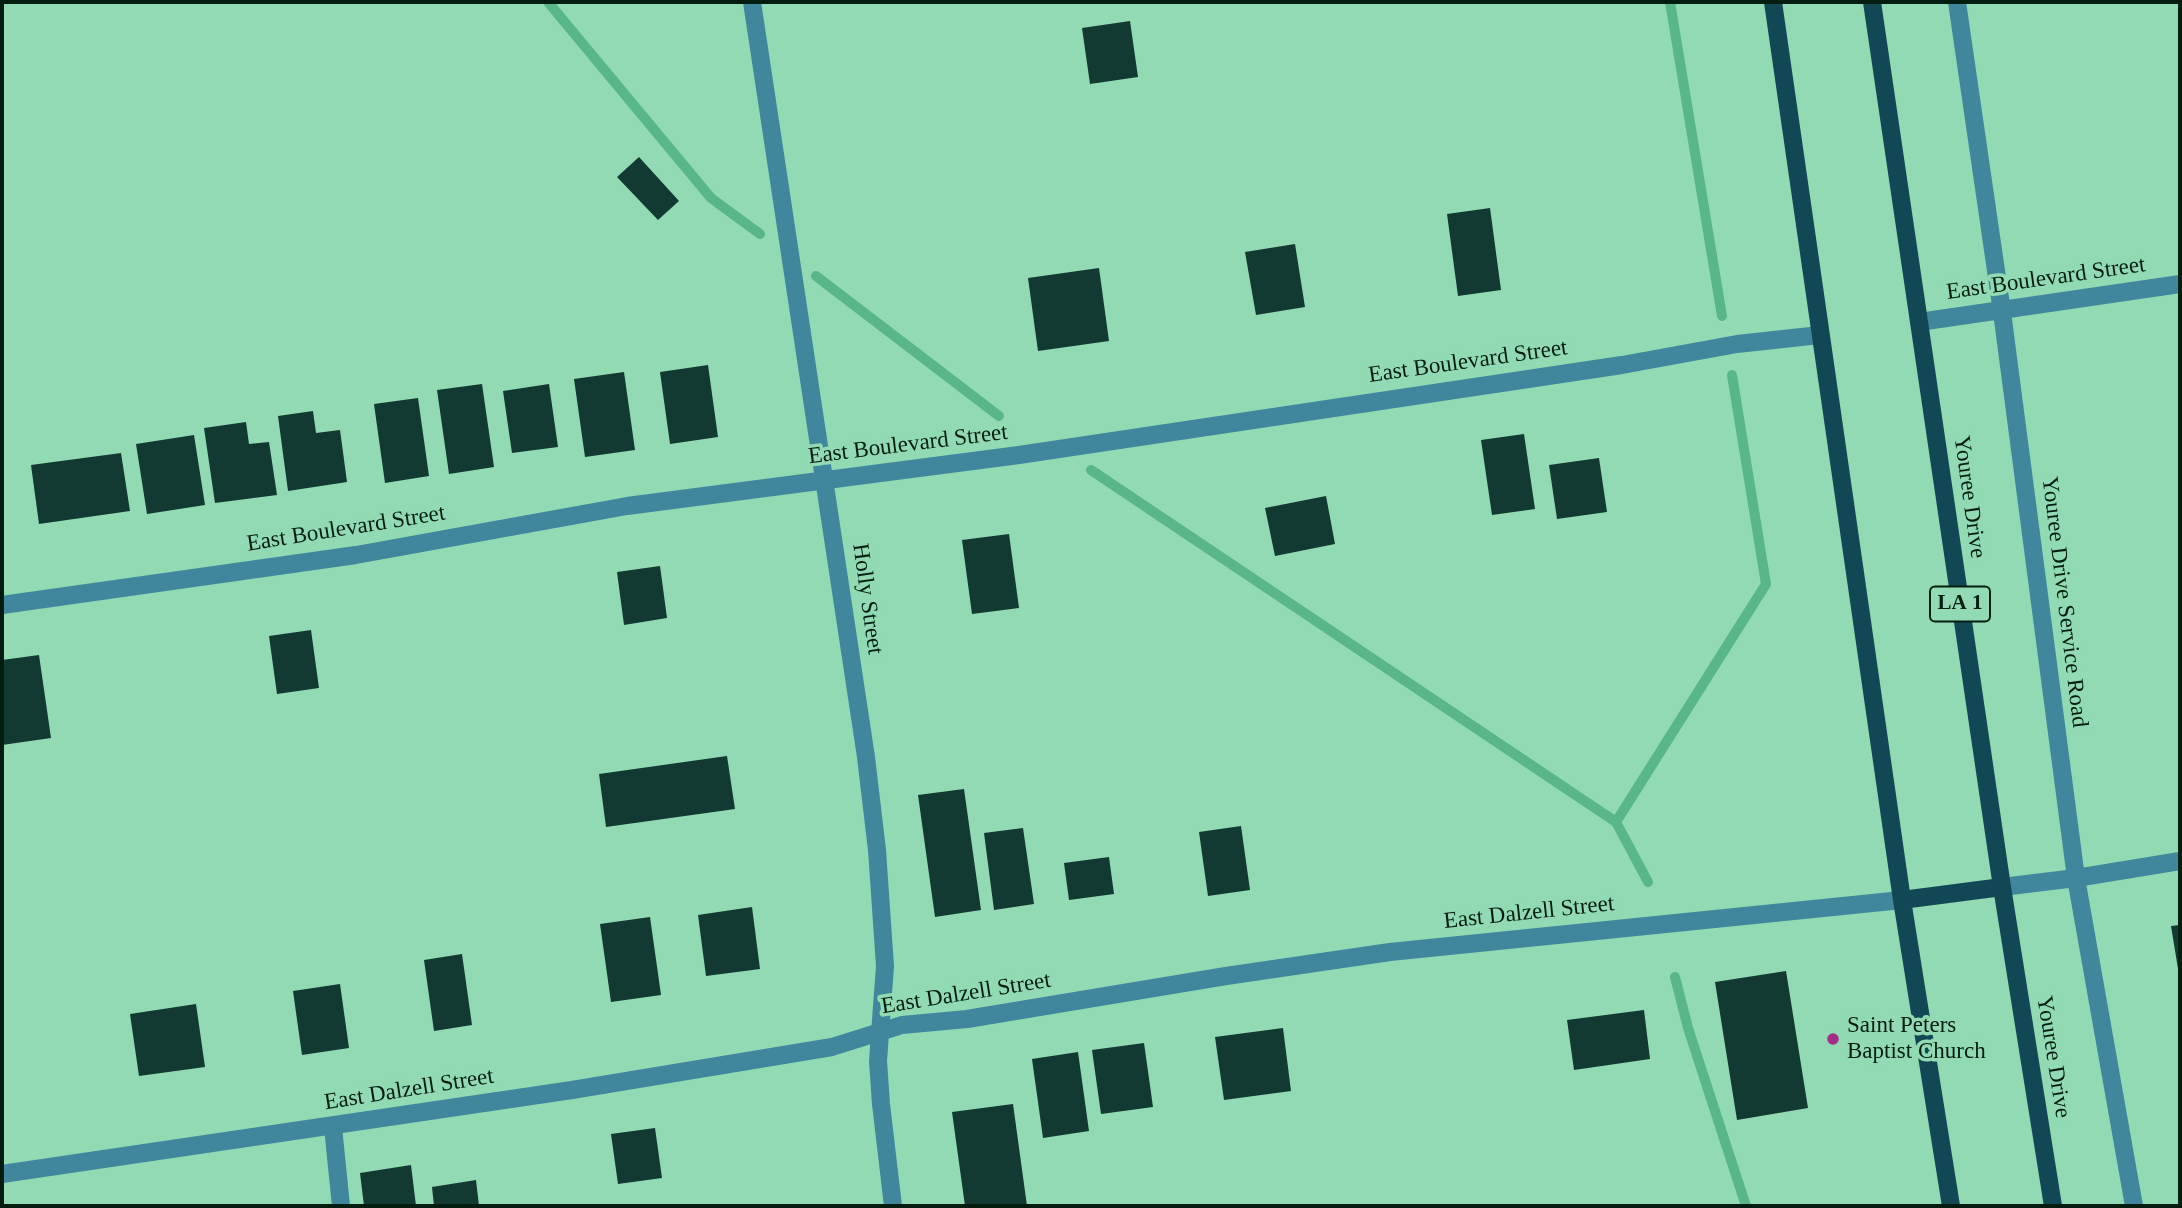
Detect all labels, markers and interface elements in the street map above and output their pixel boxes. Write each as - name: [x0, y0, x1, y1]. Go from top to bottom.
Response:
- street label: East Boulevard Street: [1945, 251, 2147, 307]
- street label: East Boulevard Street: [1367, 334, 1569, 390]
- street label: East Boulevard Street: [807, 419, 1009, 471]
- street label: Youree Drive: [1947, 434, 1991, 560]
- street label: Youree Drive Service Road: [2035, 475, 2093, 729]
- street label: East Boulevard Street: [245, 500, 447, 558]
- street label: Holly Street: [846, 542, 888, 656]
- road number: LA 1: [1930, 586, 1990, 622]
- street label: East Dalzell Street: [1442, 890, 1616, 936]
- street label: East Dalzell Street: [879, 967, 1053, 1021]
- street label: Youree Drive: [2030, 994, 2076, 1120]
- place label: Saint Peters Baptist Church: [1847, 1012, 1986, 1066]
- marker: Saint Peters Baptist Church: [1825, 1031, 1841, 1047]
- street label: East Dalzell Street: [322, 1063, 496, 1117]

